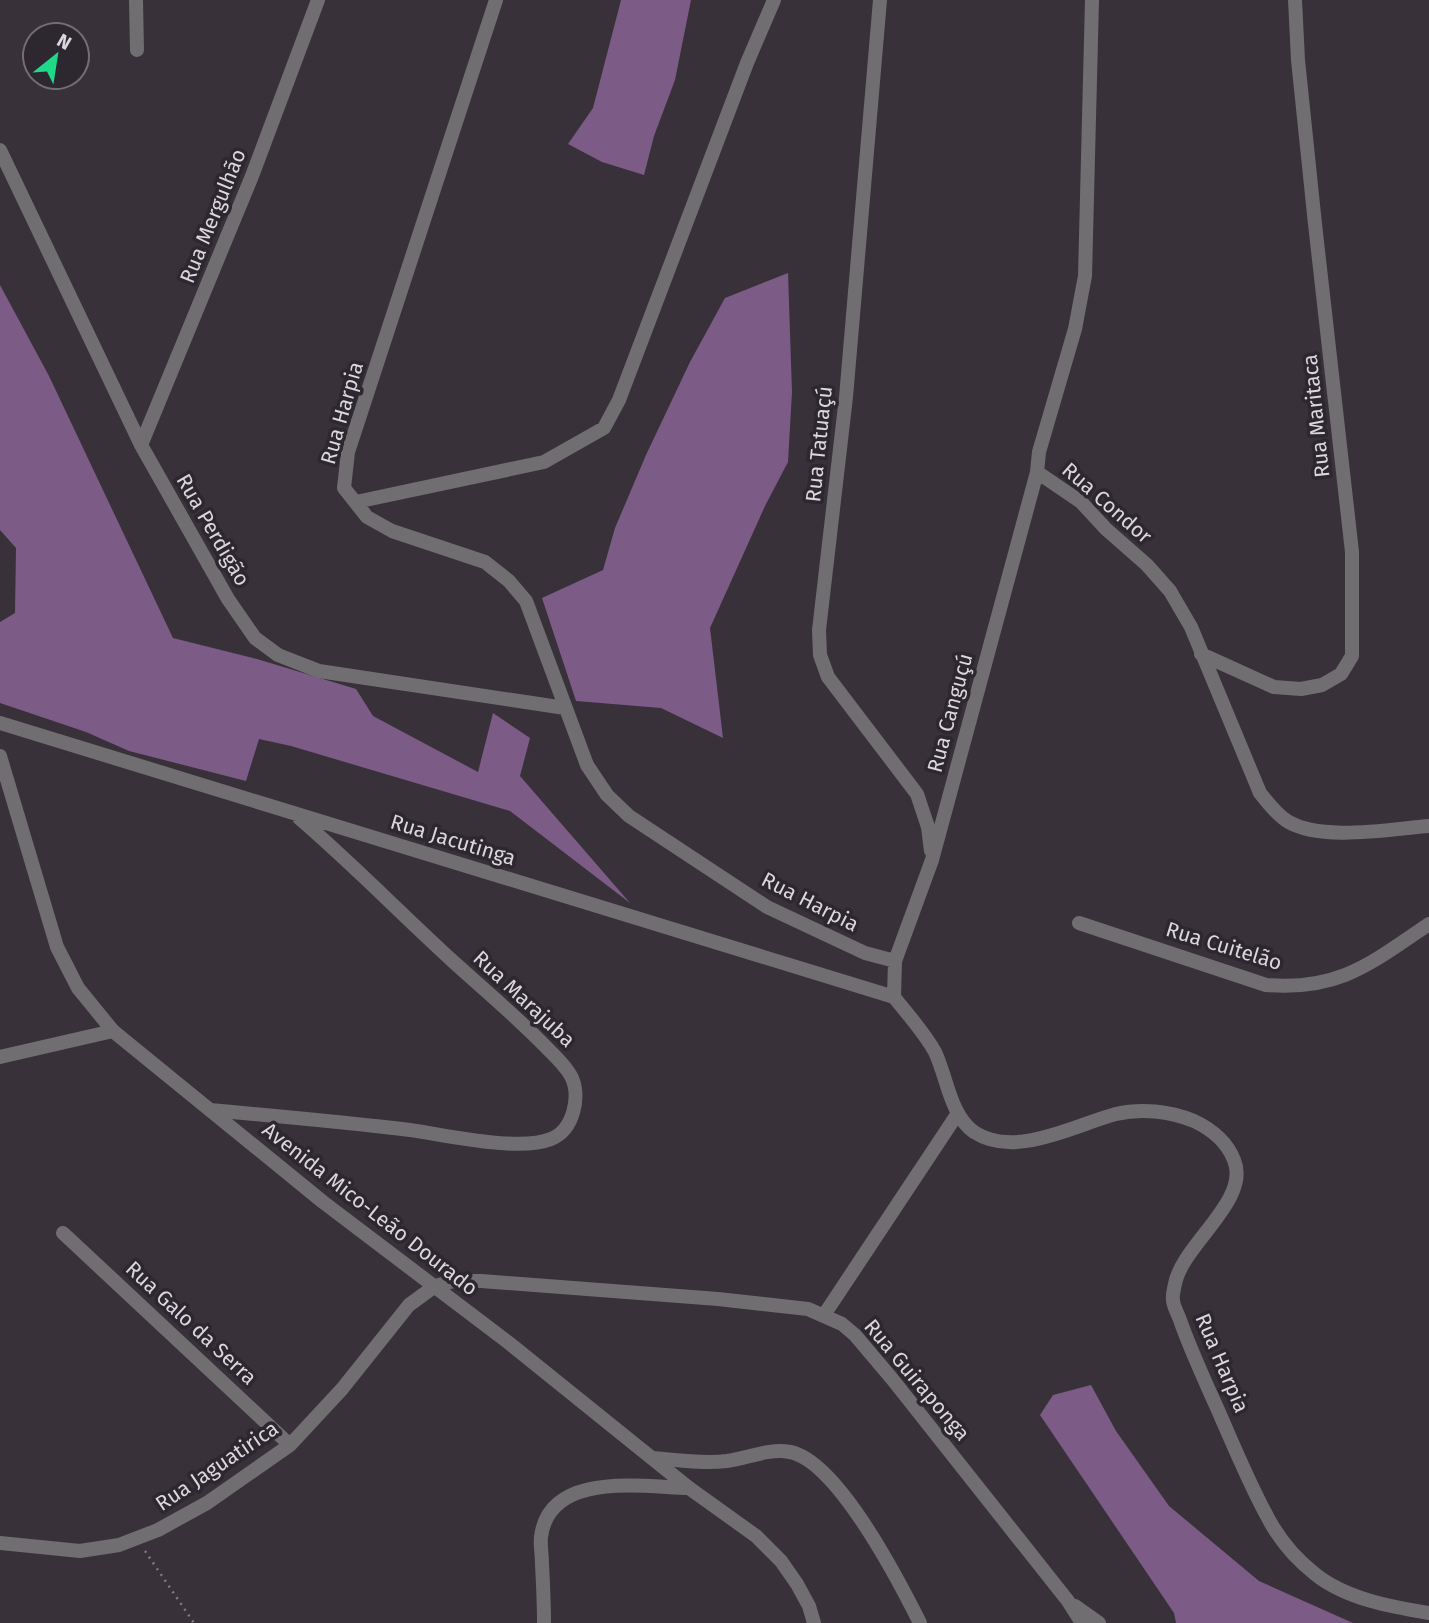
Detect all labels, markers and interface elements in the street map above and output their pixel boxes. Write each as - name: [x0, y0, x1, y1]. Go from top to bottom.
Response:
- north arrow: [21, 21, 91, 91]
- text: N: [53, 29, 75, 55]
- street label: Rua Mergulhão: [174, 145, 252, 287]
- street label: Rua Maritaca: [1297, 353, 1335, 479]
- street label: Rua Harpia: [315, 359, 369, 467]
- street label: Rua Tatuaçú: [800, 385, 838, 503]
- street label: Rua Condor: [1057, 457, 1157, 549]
- street label: Rua Perdigão: [170, 469, 256, 591]
- street label: Rua Canguçú: [922, 651, 978, 775]
- street label: Rua Jacutinga: [387, 809, 519, 871]
- street label: Rua Harpia: [757, 866, 863, 938]
- street label: Rua Cuitelão: [1163, 916, 1285, 976]
- street label: Rua Marajuba: [468, 945, 580, 1053]
- street label: Avenida Mico-Leão Dourado: [257, 1117, 483, 1301]
- street label: Rua Galo da Serra: [120, 1256, 262, 1390]
- street label: Rua Harpia: [1189, 1309, 1255, 1417]
- street label: Rua Guiraponga: [858, 1314, 976, 1446]
- street label: Rua Jaguatirica: [151, 1415, 283, 1517]

